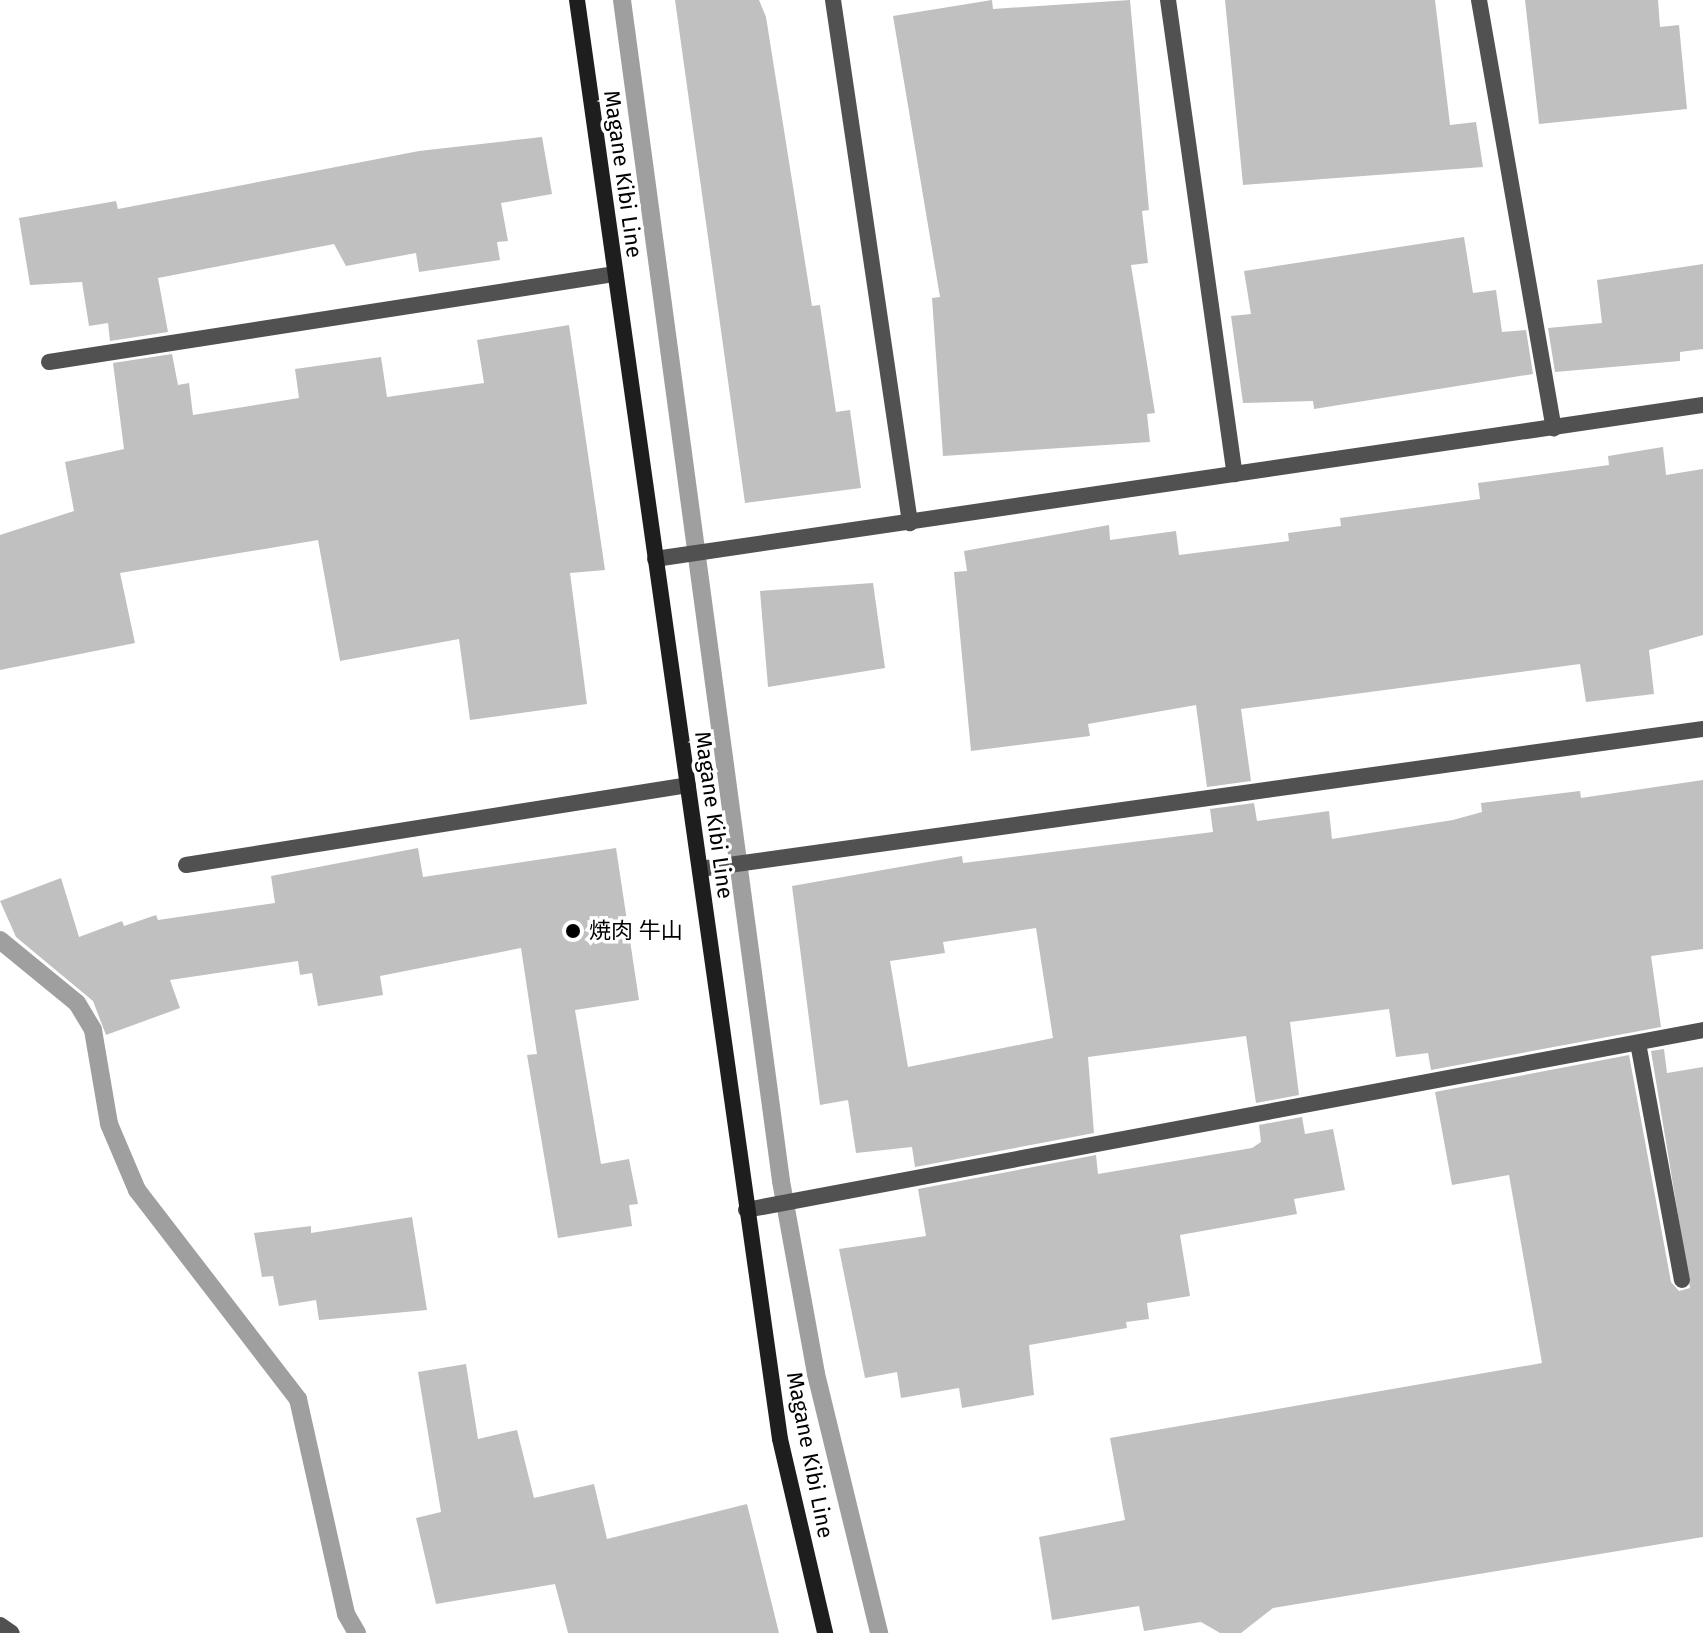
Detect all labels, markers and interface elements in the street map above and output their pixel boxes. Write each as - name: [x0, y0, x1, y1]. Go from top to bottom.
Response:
- street label: Magane Kibi Line: [598, 89, 648, 259]
- street label: Magane Kibi Line: [689, 730, 739, 900]
- place label: 焼肉 牛山: [589, 918, 683, 944]
- marker: 焼肉 牛山: [564, 922, 582, 940]
- street label: Magane Kibi Line: [781, 1370, 839, 1540]

